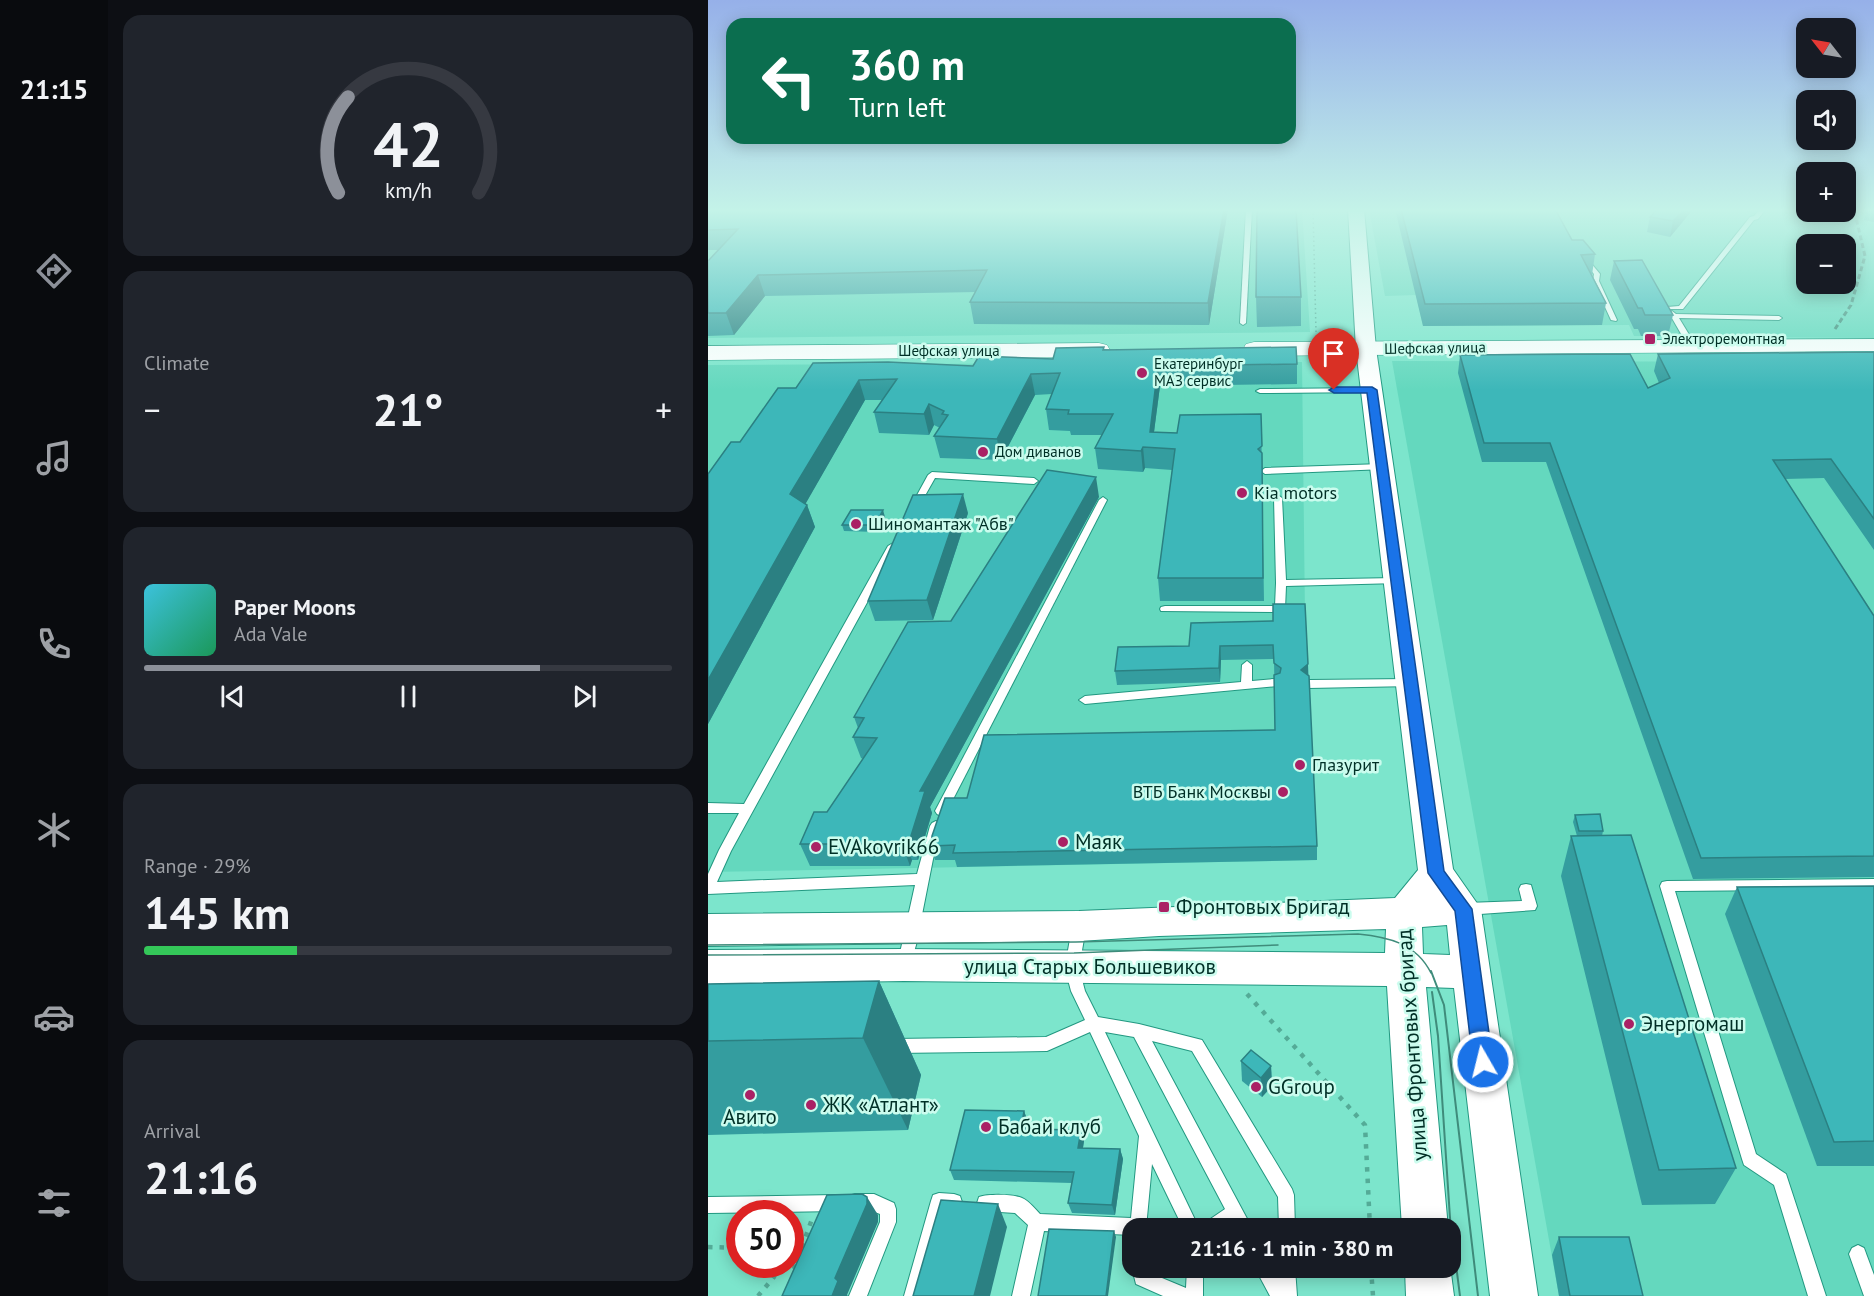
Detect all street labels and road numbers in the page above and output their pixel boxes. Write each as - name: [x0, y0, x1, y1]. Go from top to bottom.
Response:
- street label: Шефская улица: [1384, 337, 1486, 358]
- street label: Шефская улица: [898, 341, 1000, 360]
- street label: улица Фронтовых бригад: [1390, 928, 1433, 1162]
- street label: улица Старых Большевиков: [964, 953, 1216, 980]

